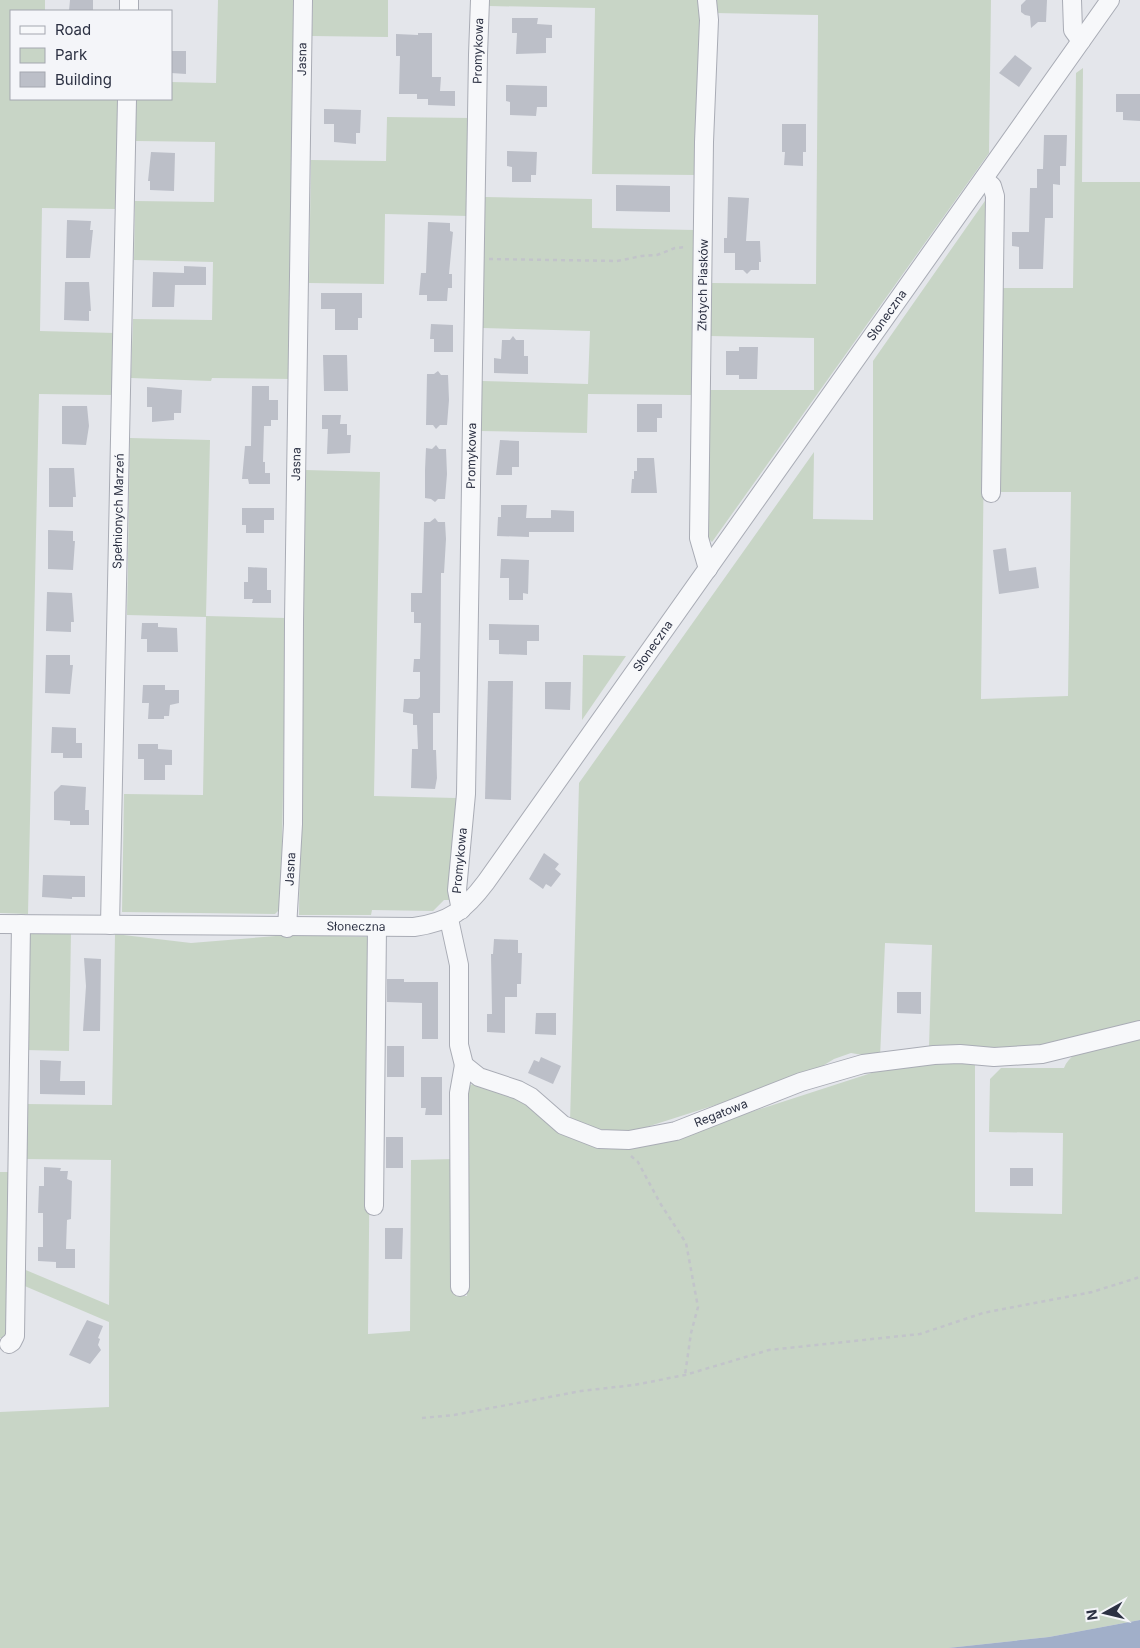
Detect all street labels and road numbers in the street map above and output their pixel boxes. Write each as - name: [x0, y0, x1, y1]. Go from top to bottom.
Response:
- street label: Promykowa: [470, 18, 486, 84]
- street label: Jasna: [294, 42, 309, 76]
- street label: Złotych Piasków: [694, 238, 711, 331]
- street label: Słoneczna: [863, 287, 910, 344]
- street label: Promykowa: [463, 423, 479, 489]
- street label: Jasna: [288, 447, 304, 481]
- street label: Spełnionych Marzeń: [109, 453, 127, 569]
- street label: Słoneczna: [629, 617, 676, 674]
- street label: Promykowa: [449, 827, 470, 894]
- street label: Jasna: [281, 852, 298, 886]
- street label: Słoneczna: [326, 918, 386, 934]
- street label: Regatowa: [692, 1096, 750, 1130]

